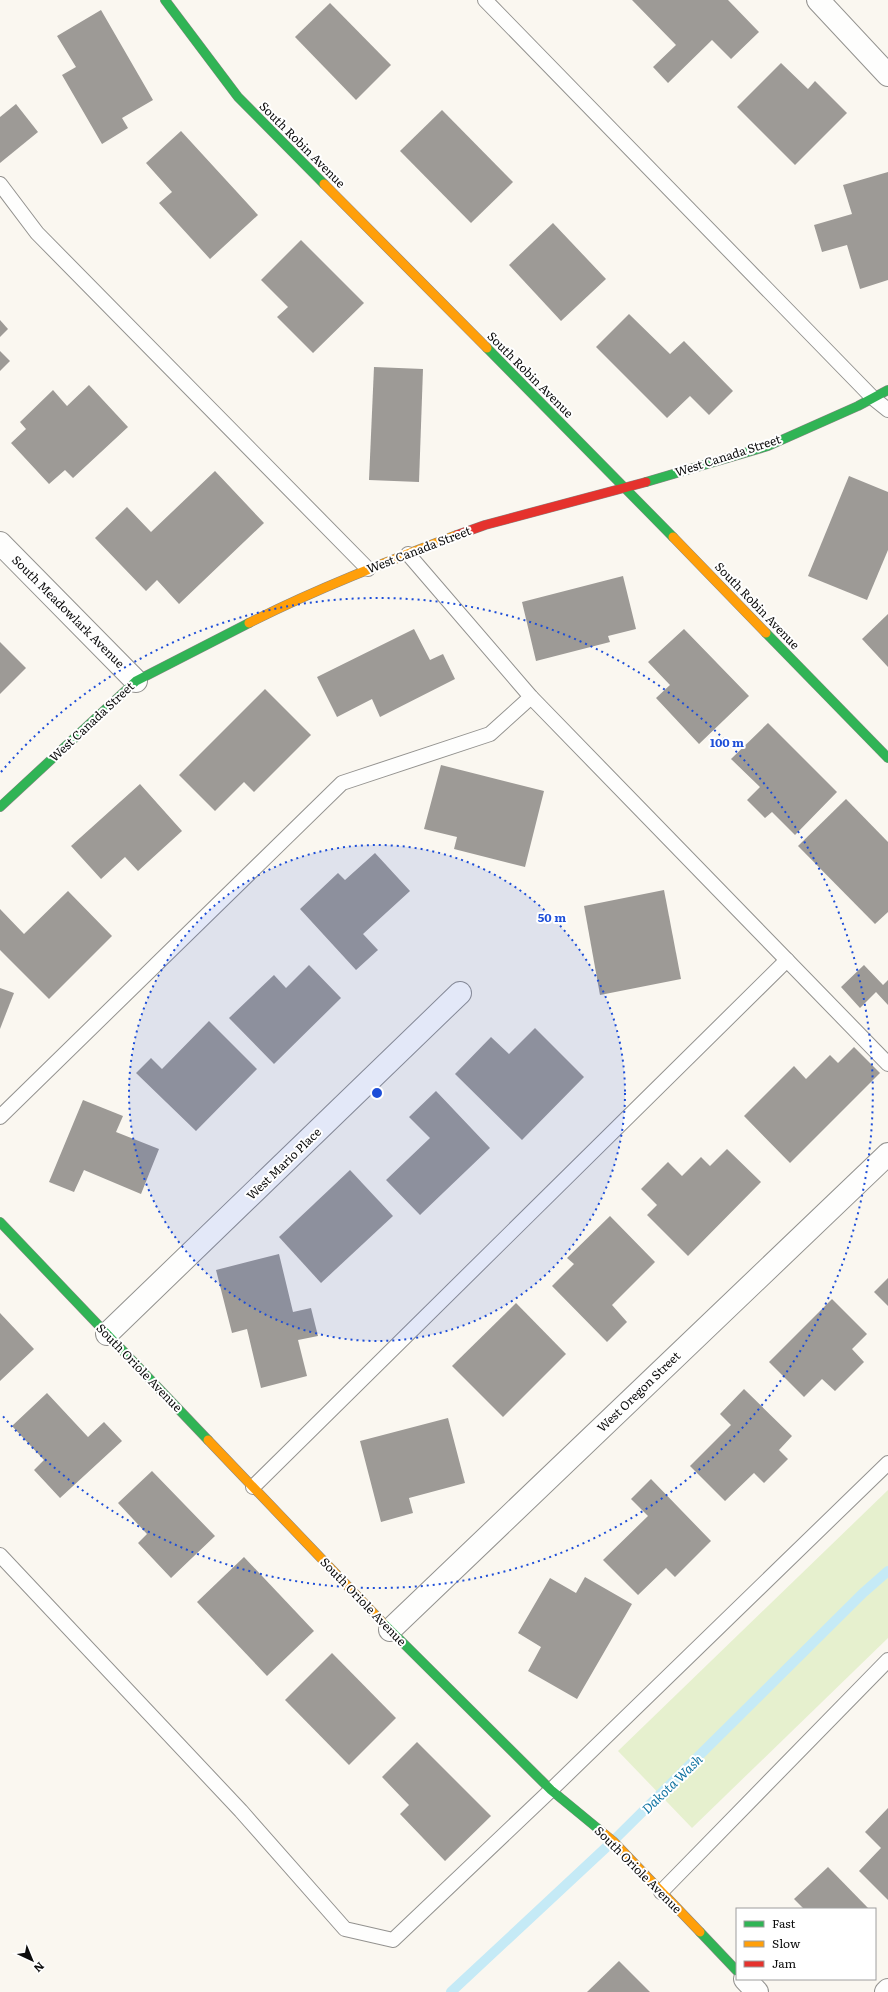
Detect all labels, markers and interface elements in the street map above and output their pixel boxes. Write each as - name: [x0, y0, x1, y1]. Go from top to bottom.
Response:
- street label: South Robin Avenue: [256, 97, 350, 191]
- street label: South Robin Avenue: [484, 327, 578, 421]
- street label: West Canada Street: [673, 429, 783, 481]
- street label: West Canada Street: [364, 521, 473, 577]
- street label: South Meadowlark Avenue: [8, 551, 129, 672]
- street label: South Robin Avenue: [711, 558, 804, 653]
- street label: West Canada Street: [45, 677, 138, 765]
- text: 100 m: [710, 733, 744, 751]
- text: 50 m: [538, 908, 566, 926]
- centre of rings: [370, 1086, 384, 1100]
- street label: West Mario Place: [242, 1123, 325, 1204]
- street label: South Oriole Avenue: [93, 1319, 187, 1416]
- street label: West Oregon Street: [593, 1347, 684, 1436]
- street label: South Oriole Avenue: [317, 1553, 411, 1650]
- water label: Dakota Wash: [637, 1749, 707, 1818]
- street label: South Oriole Avenue: [591, 1822, 686, 1917]
- legend: [736, 1908, 876, 1980]
- text: Fast: [772, 1914, 796, 1932]
- text: Slow: [772, 1934, 801, 1952]
- north arrow: [12, 1940, 52, 1980]
- text: Jam: [772, 1954, 797, 1972]
- text: N: [31, 1959, 49, 1977]

